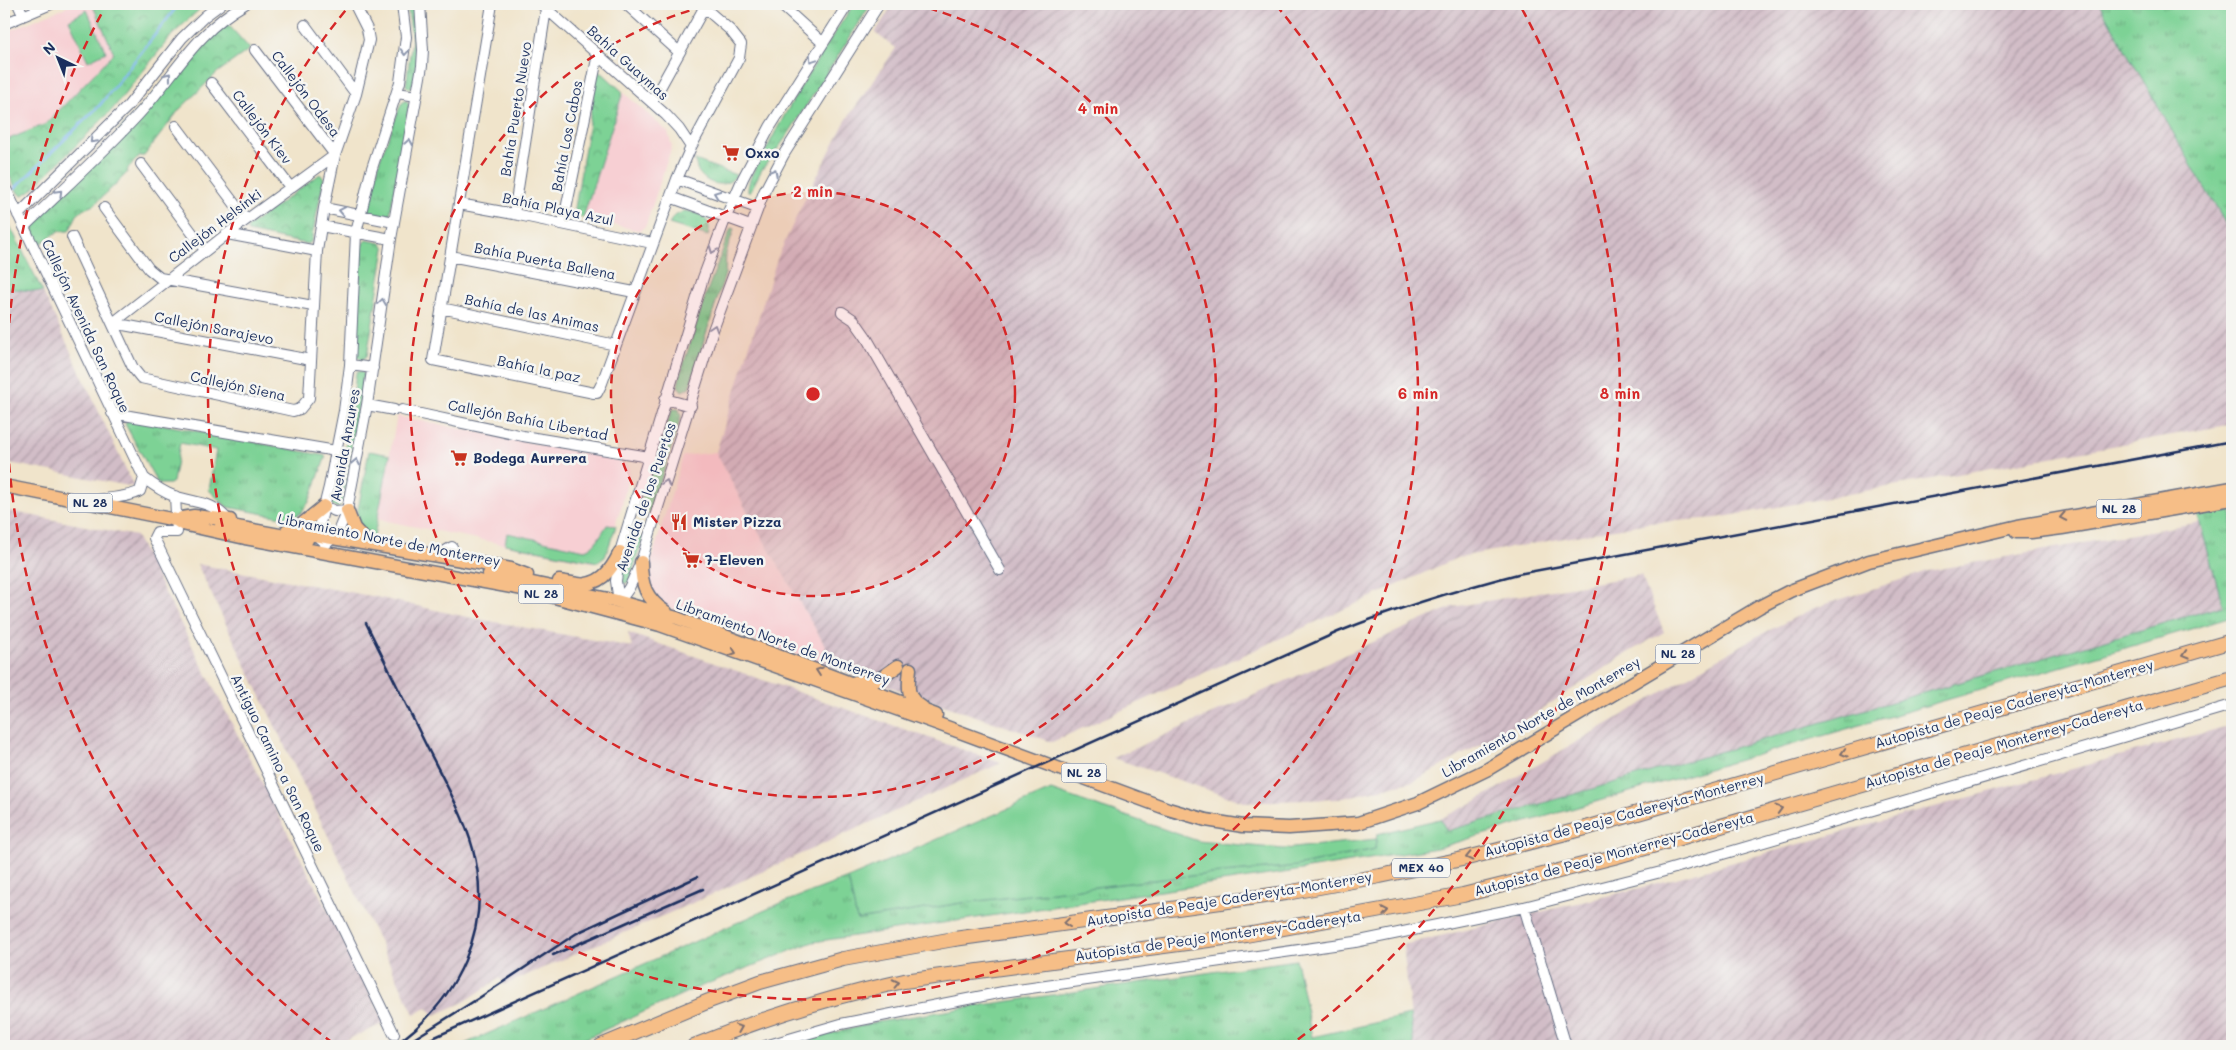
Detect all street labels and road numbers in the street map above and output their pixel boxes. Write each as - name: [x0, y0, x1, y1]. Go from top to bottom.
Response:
- street label: Bahía Guaymas: [583, 21, 673, 104]
- street label: Bahía Puerto Nuevo: [495, 40, 536, 178]
- street label: Callejón Odesa: [268, 47, 345, 141]
- street label: Bahía Los Cabos: [546, 79, 587, 193]
- street label: Callejón Kiev: [228, 86, 297, 168]
- street label: Callejón Helsinki: [164, 184, 265, 267]
- street label: Bahía Playa Azul: [501, 187, 615, 230]
- street label: Callejón Avenida San Roque: [38, 236, 135, 416]
- street label: Bahía Puerta Ballena: [473, 237, 617, 284]
- street label: Bahía de las Animas: [463, 289, 601, 336]
- street label: Callejón Sarajevo: [153, 307, 275, 348]
- street label: Bahía la paz: [496, 350, 583, 387]
- street label: Callejón Siena: [189, 366, 288, 405]
- street label: Avenida Anzures: [325, 387, 364, 503]
- street label: Callejón Bahía Libertad: [446, 395, 610, 444]
- street label: Avenida de los Puertos: [611, 420, 680, 574]
- road number: NL 28: [68, 493, 112, 512]
- road number: NL 28: [2096, 499, 2142, 518]
- street label: Libramiento Norte de Monterrey: [276, 509, 502, 570]
- road number: NL 28: [518, 584, 564, 604]
- street label: Libramiento Norte de Monterrey: [674, 594, 893, 689]
- road number: NL 28: [1656, 644, 1700, 664]
- street label: Libramiento Norte de Monterrey: [1438, 652, 1643, 781]
- street label: Autopista de Peaje Cadereyta-Monterrey: [1872, 655, 2155, 752]
- street label: Antiguo Camino a San Roque: [227, 671, 330, 855]
- street label: Autopista de Peaje Monterrey-Cadereyta: [1862, 695, 2145, 792]
- road number: NL 28: [1062, 764, 1106, 782]
- street label: Autopista de Peaje Cadereyta-Monterrey: [1482, 768, 1766, 861]
- street label: Autopista de Peaje Monterrey-Cadereyta: [1472, 807, 1756, 900]
- road number: MEX 40: [1392, 858, 1450, 878]
- street label: Autopista de Peaje Cadereyta-Monterrey: [1085, 867, 1373, 930]
- street label: Autopista de Peaje Monterrey-Cadereyta: [1074, 906, 1362, 965]

